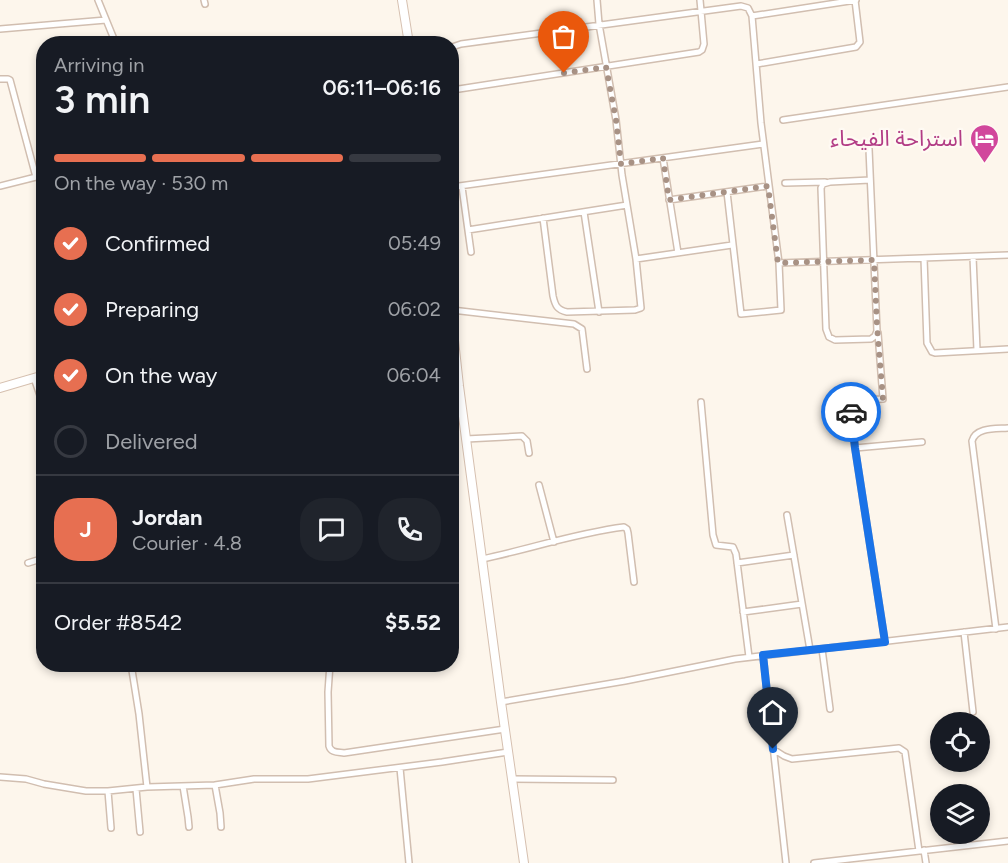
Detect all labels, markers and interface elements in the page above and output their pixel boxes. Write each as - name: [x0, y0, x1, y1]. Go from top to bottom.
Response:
- pin: [538, 11, 589, 73]
- icon: bag: [547, 20, 580, 53]
- text: Arriving in: [54, 53, 144, 77]
- text: 06:11–06:16: [323, 74, 441, 101]
- text: 3 min: [54, 76, 150, 123]
- hotel icon: استراحة الفيحاء: [968, 122, 1000, 164]
- place label: استراحة الفيحاء: [830, 125, 963, 152]
- text: On the way · 530 m: [54, 171, 228, 195]
- icon: check: [54, 227, 87, 260]
- text: Confirmed: [105, 230, 210, 257]
- text: 05:49: [388, 231, 441, 255]
- icon: check: [54, 293, 87, 326]
- text: Preparing: [105, 296, 199, 323]
- text: 06:02: [388, 297, 441, 321]
- icon: check: [54, 359, 87, 392]
- text: On the way: [105, 362, 217, 389]
- text: 06:04: [387, 363, 441, 387]
- courier: [821, 382, 881, 442]
- icon: car: [835, 396, 868, 429]
- text: Delivered: [105, 428, 198, 455]
- button: chat: [300, 498, 363, 561]
- button: phone: [378, 498, 441, 561]
- text: Jordan: [132, 504, 203, 531]
- text: J: [79, 516, 92, 543]
- text: Courier · 4.8: [132, 531, 242, 555]
- text: Order #8542: [54, 609, 182, 636]
- text: $5.52: [385, 609, 441, 636]
- pin: [747, 687, 798, 749]
- icon: home: [756, 696, 789, 729]
- map controls: [930, 712, 990, 844]
- button: locate: [930, 712, 990, 772]
- button: layers: [930, 784, 990, 844]

